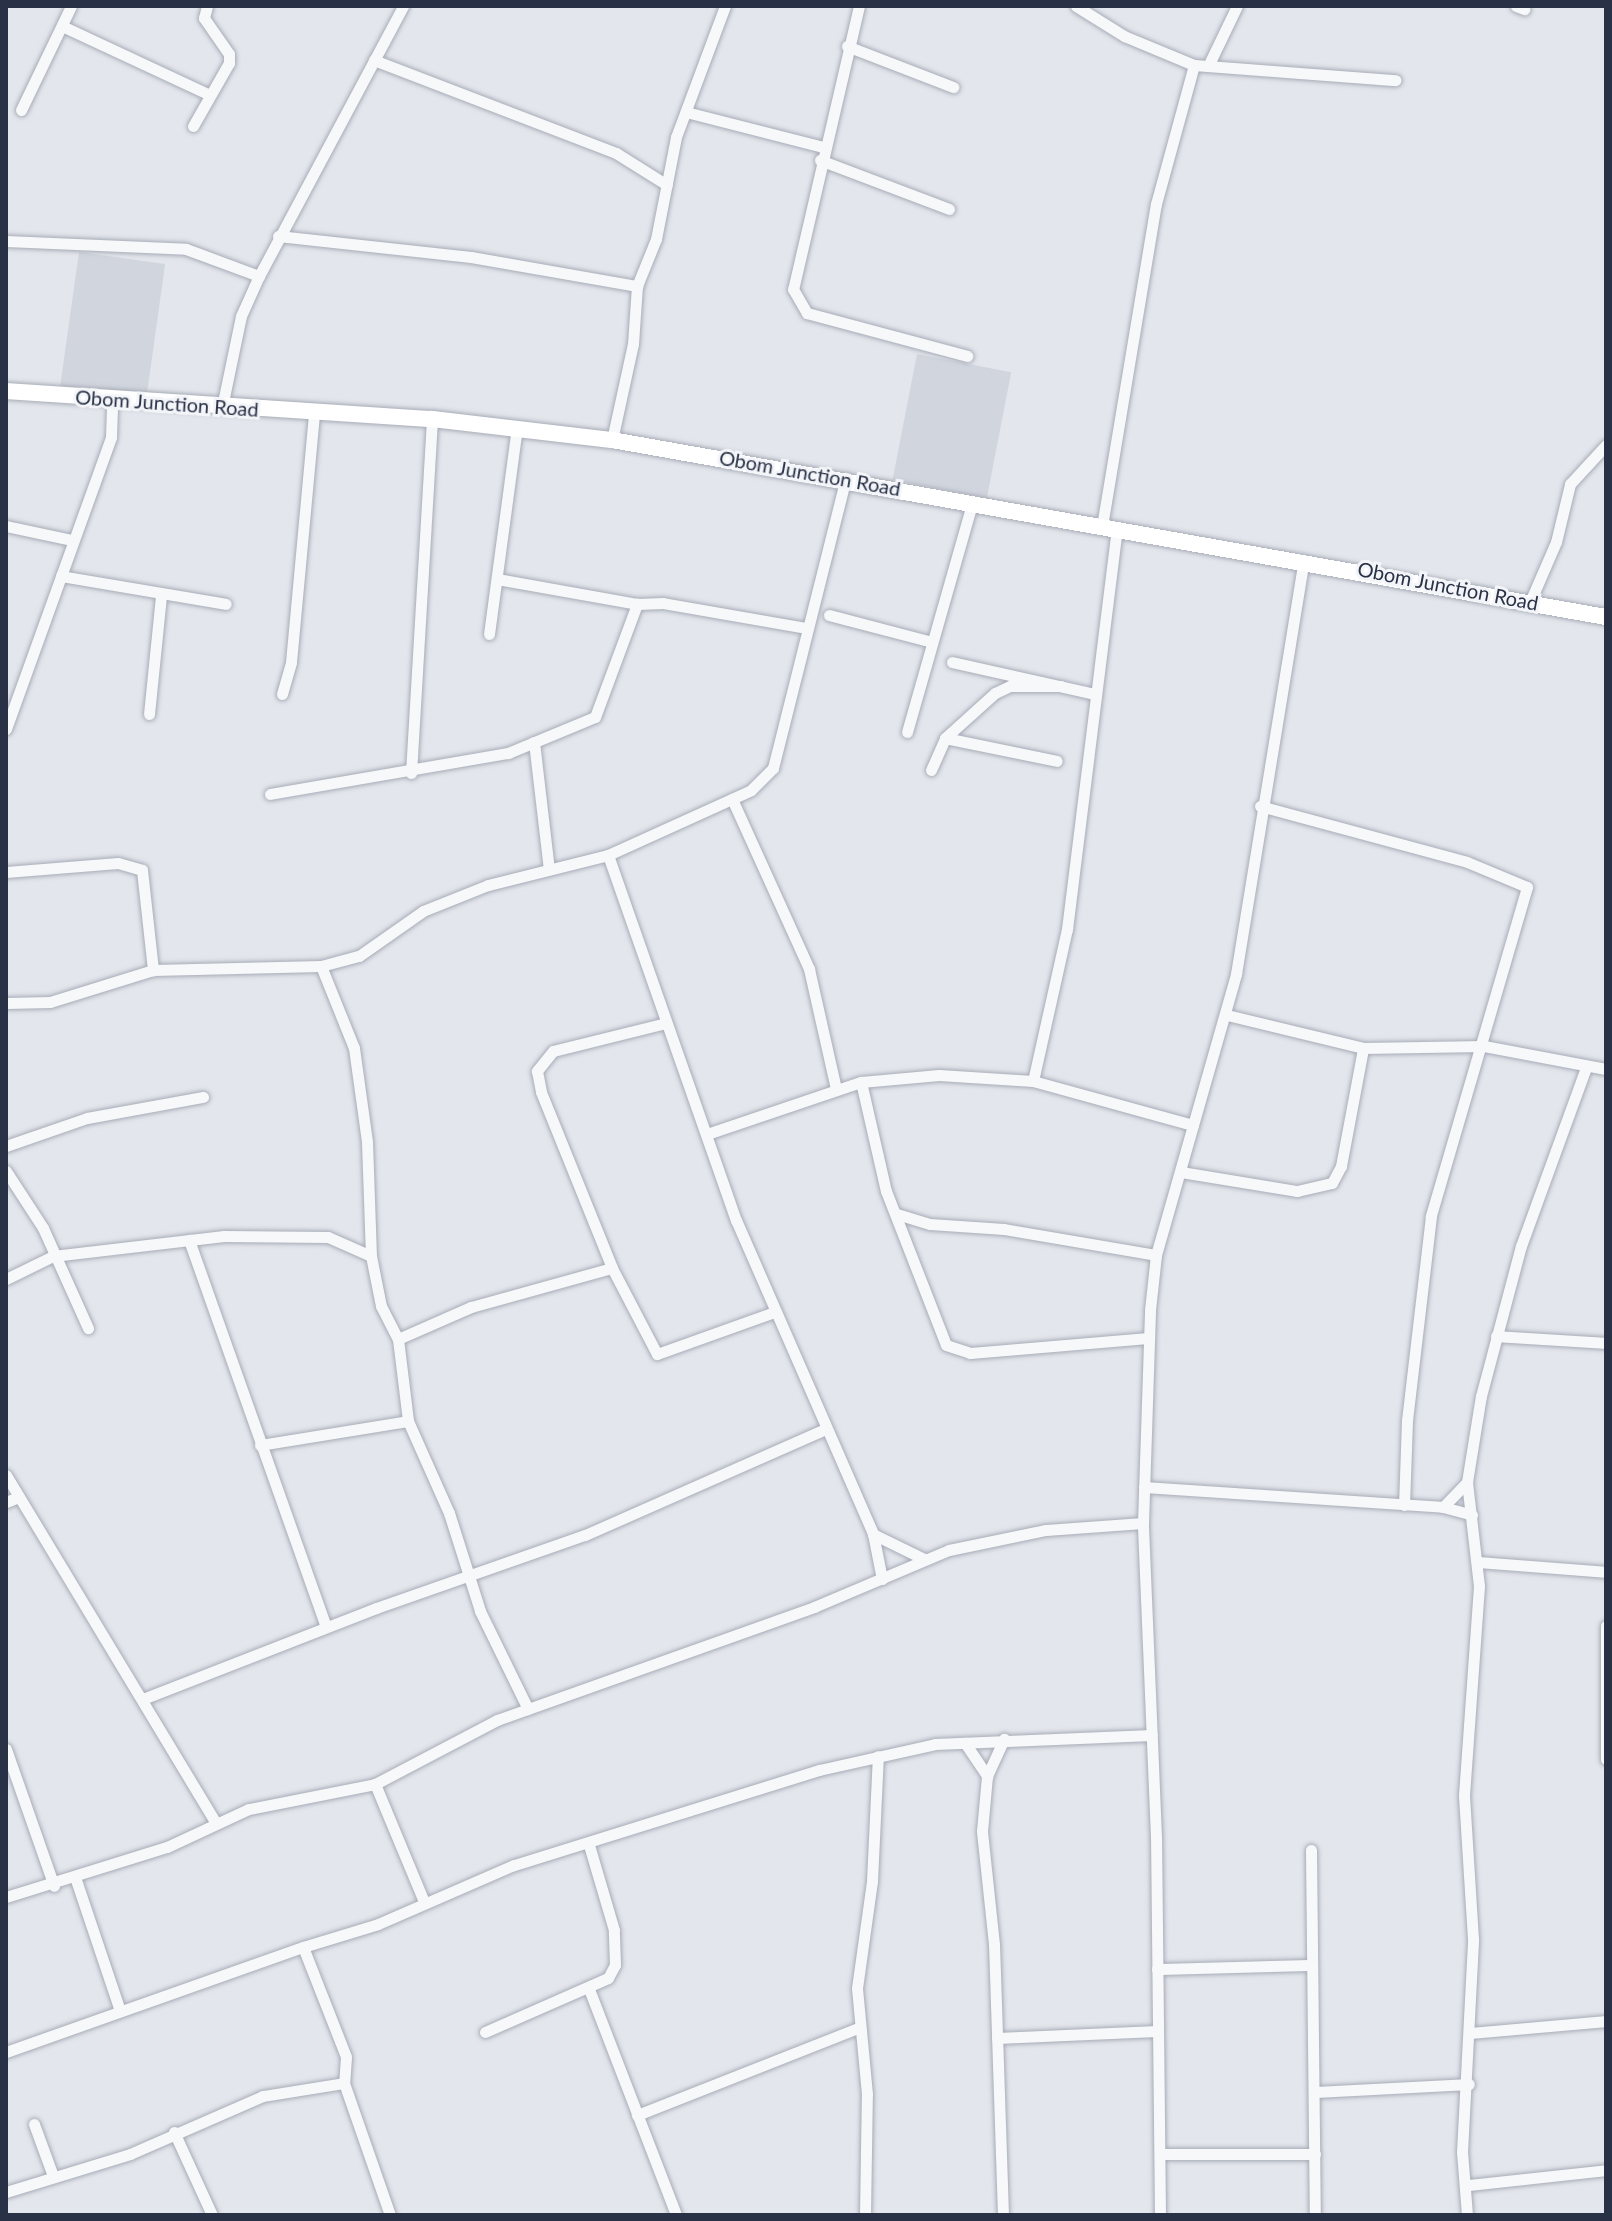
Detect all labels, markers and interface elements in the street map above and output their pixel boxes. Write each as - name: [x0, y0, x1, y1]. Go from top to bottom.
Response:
- street label: Obom Junction Road: [74, 385, 260, 421]
- street label: Obom Junction Road: [717, 445, 903, 501]
- street label: Obom Junction Road: [1355, 557, 1541, 615]

